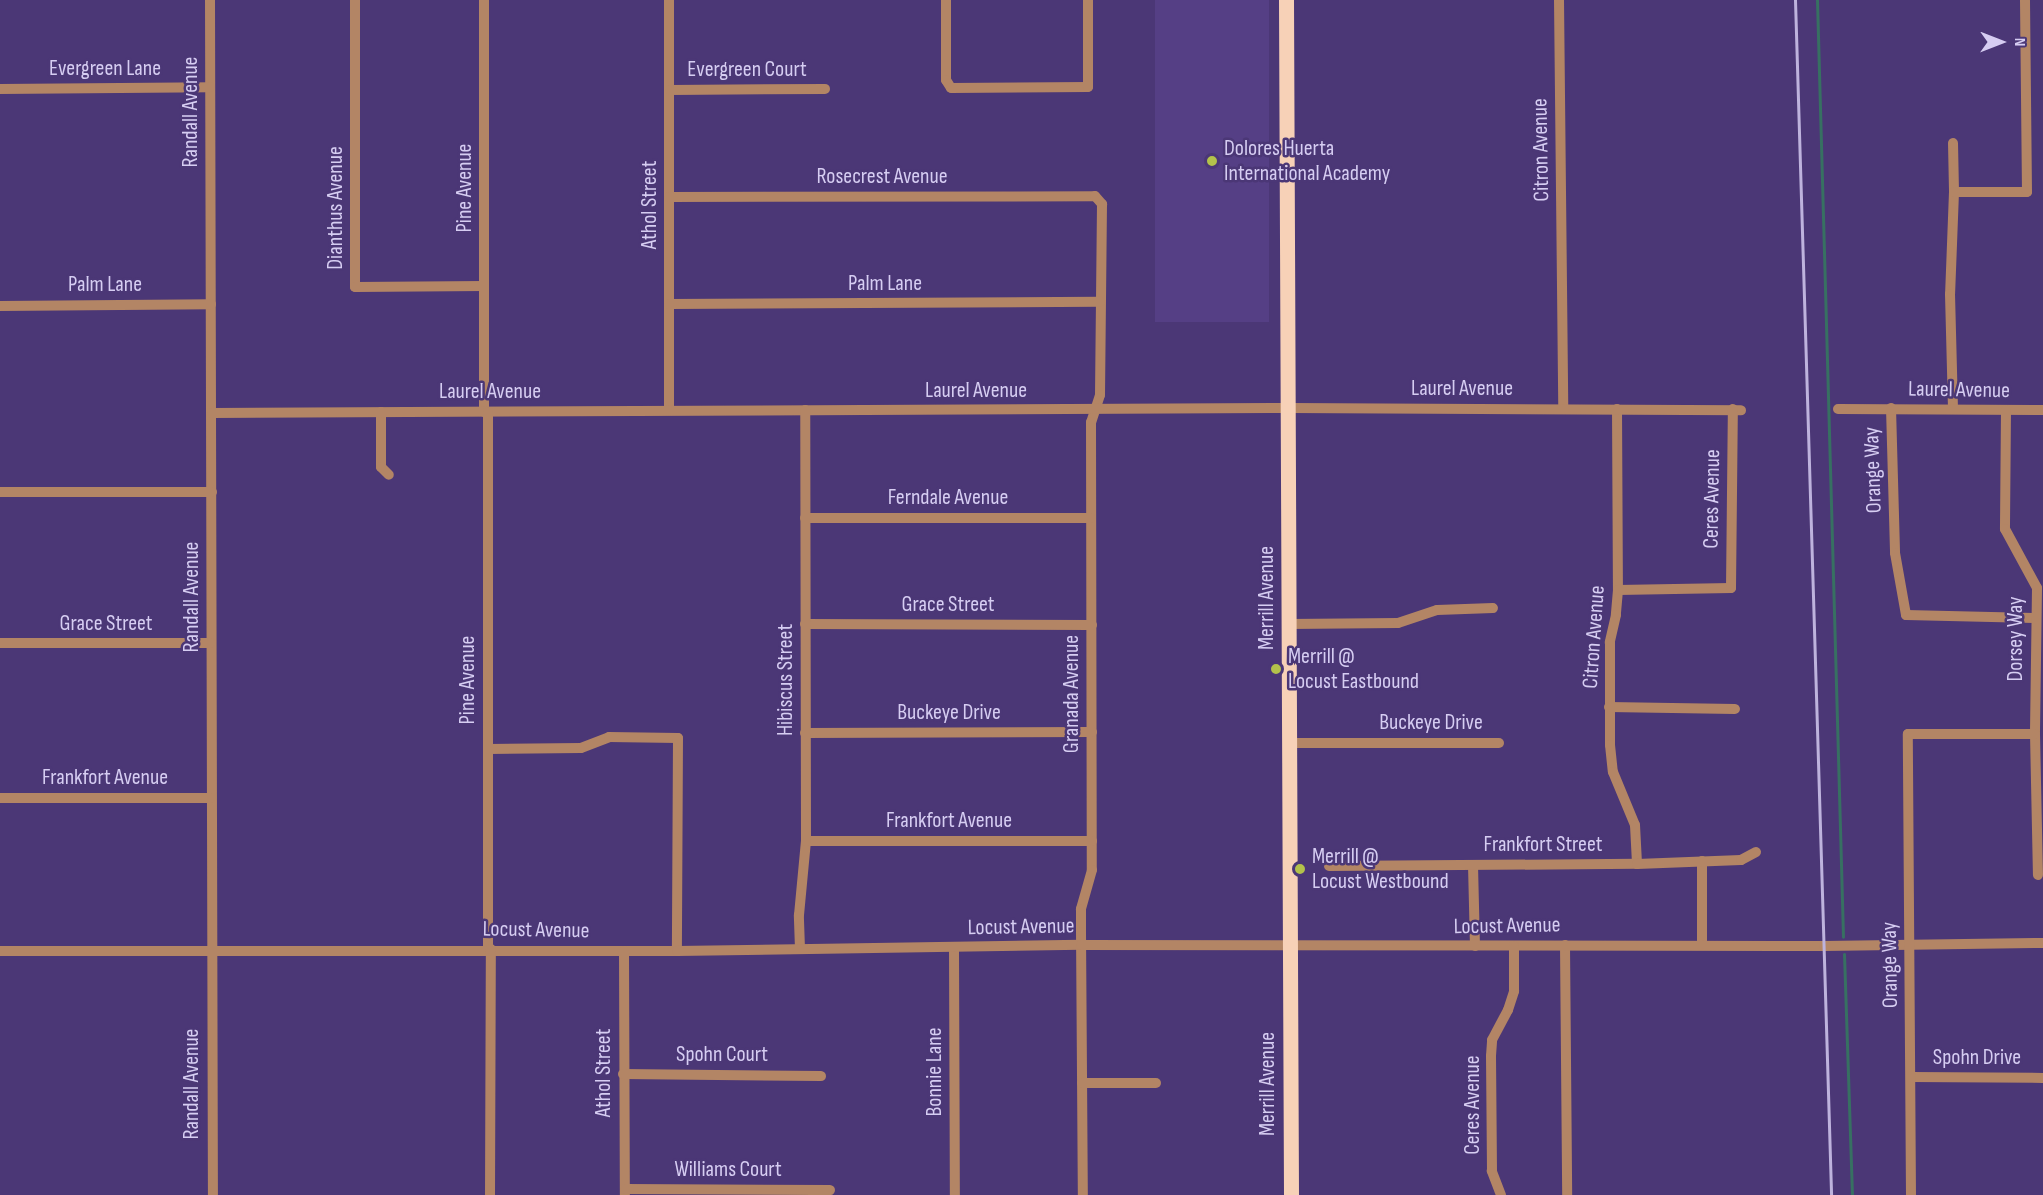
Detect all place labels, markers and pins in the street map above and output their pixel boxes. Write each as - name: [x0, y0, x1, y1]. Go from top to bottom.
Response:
- place label: Dolores Huerta International Academy: [1224, 135, 1390, 186]
- marker: Dolores Huerta International Academy: [1205, 154, 1219, 168]
- place label: Merrill @ Locust Eastbound: [1288, 643, 1419, 694]
- marker: Merrill @ Locust Eastbound: [1269, 662, 1283, 676]
- place label: Merrill @ Locust Westbound: [1312, 843, 1449, 894]
- marker: Merrill @ Locust Westbound: [1293, 862, 1307, 876]

